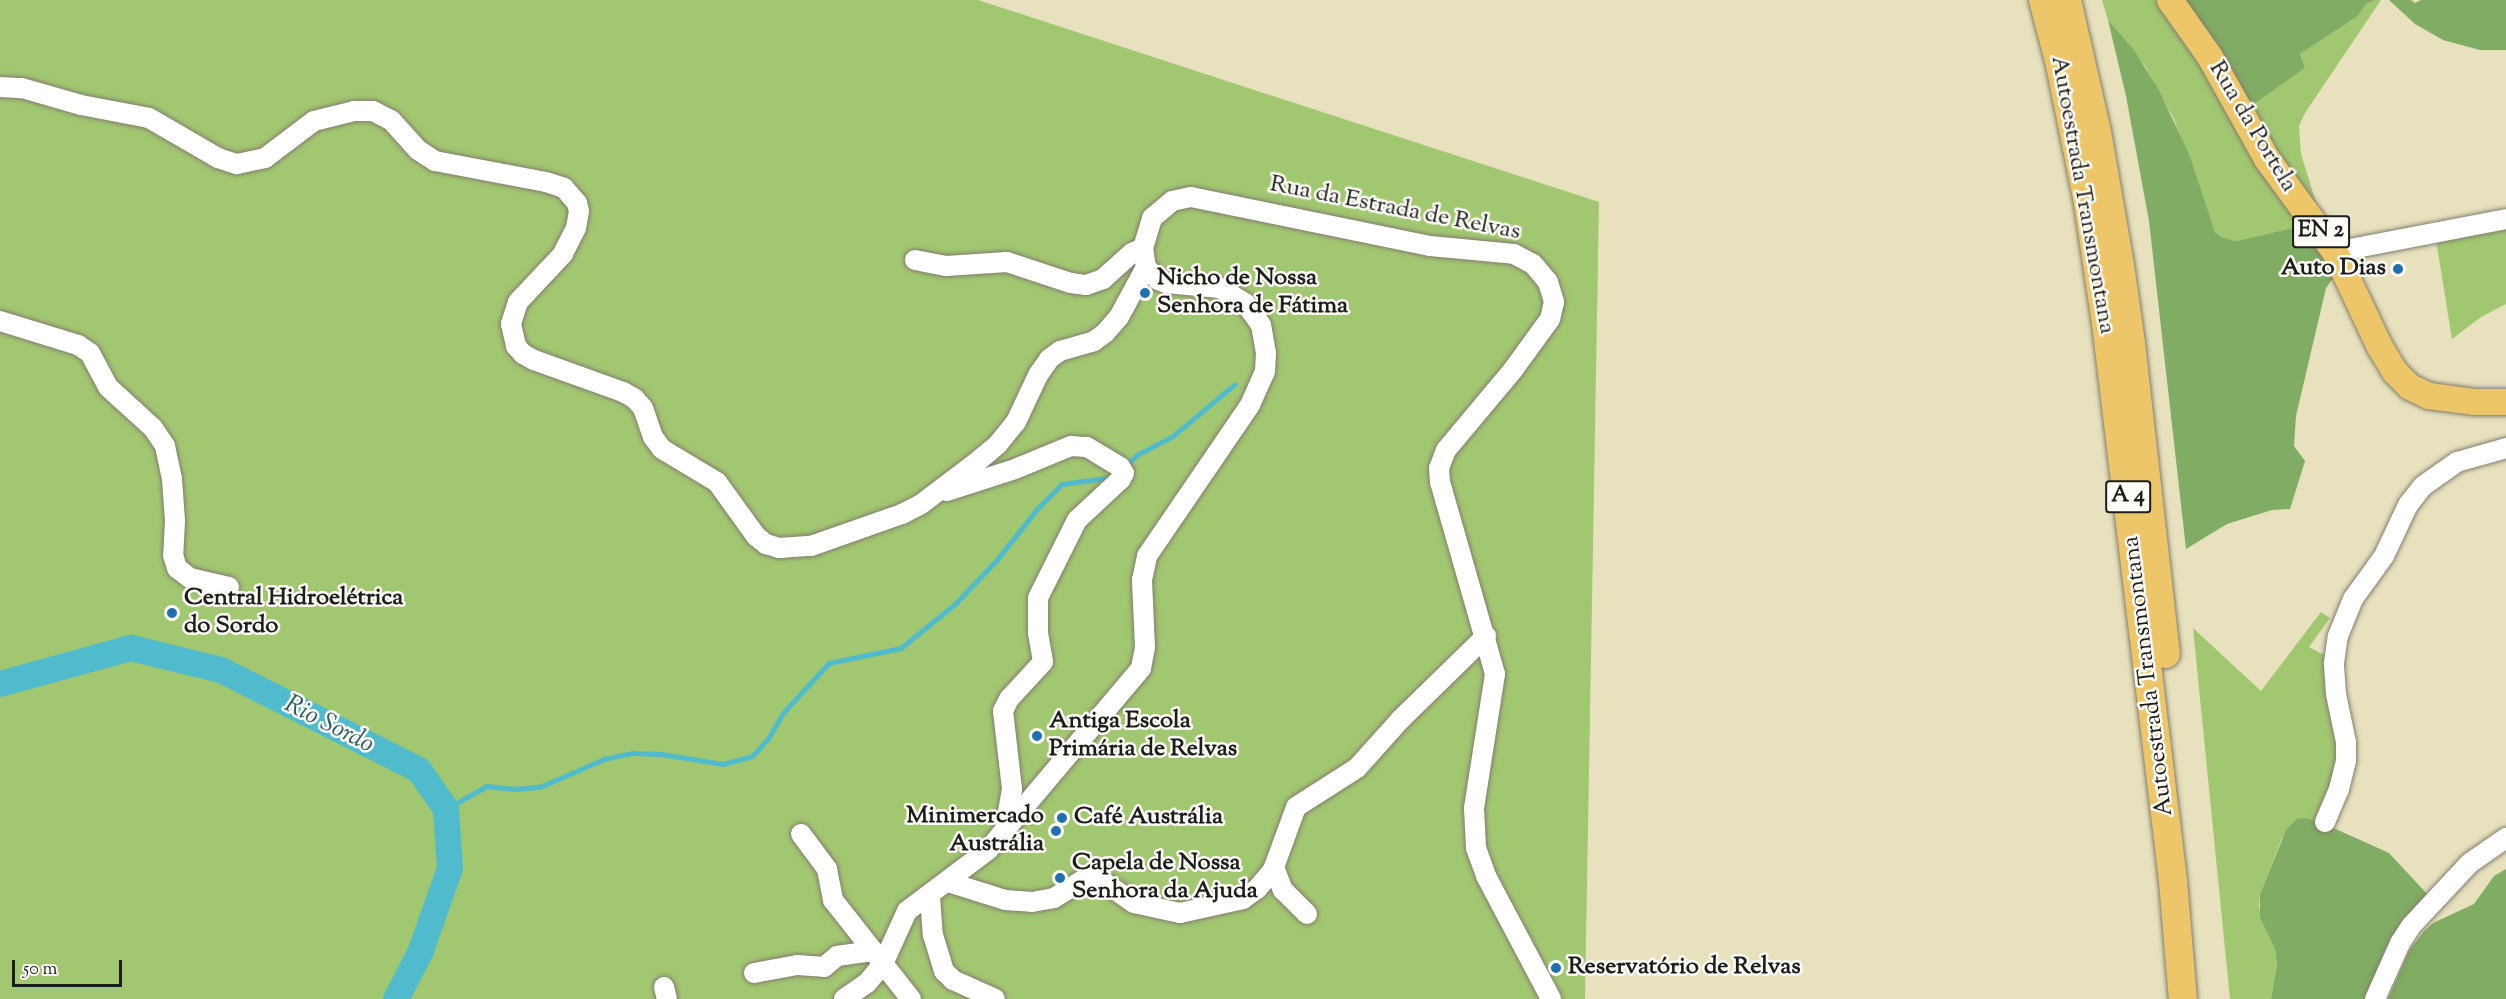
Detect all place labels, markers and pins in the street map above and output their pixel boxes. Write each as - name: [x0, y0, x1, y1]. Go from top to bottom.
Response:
- place label: Auto Dias: [2281, 255, 2386, 283]
- marker: Auto Dias: [2391, 262, 2405, 276]
- place label: Nicho de Nossa Senhora de Fátima: [1157, 265, 1348, 321]
- marker: Nicho de Nossa Senhora de Fátima: [1138, 286, 1152, 300]
- place label: Central Hidroelétrica do Sordo: [184, 585, 403, 641]
- marker: Central Hidroelétrica do Sordo: [165, 606, 179, 620]
- place label: Antiga Escola Primária de Relvas: [1049, 708, 1237, 764]
- marker: Antiga Escola Primária de Relvas: [1030, 729, 1044, 743]
- place label: Minimercado Austrália: [906, 803, 1044, 859]
- place label: Café Austrália: [1074, 804, 1223, 832]
- marker: Café Austrália: [1055, 811, 1069, 825]
- marker: Minimercado Austrália: [1049, 824, 1063, 838]
- place label: Capela de Nossa Senhora da Ajuda: [1072, 850, 1258, 906]
- marker: Capela de Nossa Senhora da Ajuda: [1053, 871, 1067, 885]
- place label: Reservatório de Relvas: [1568, 954, 1801, 982]
- marker: Reservatório de Relvas: [1549, 961, 1563, 975]

